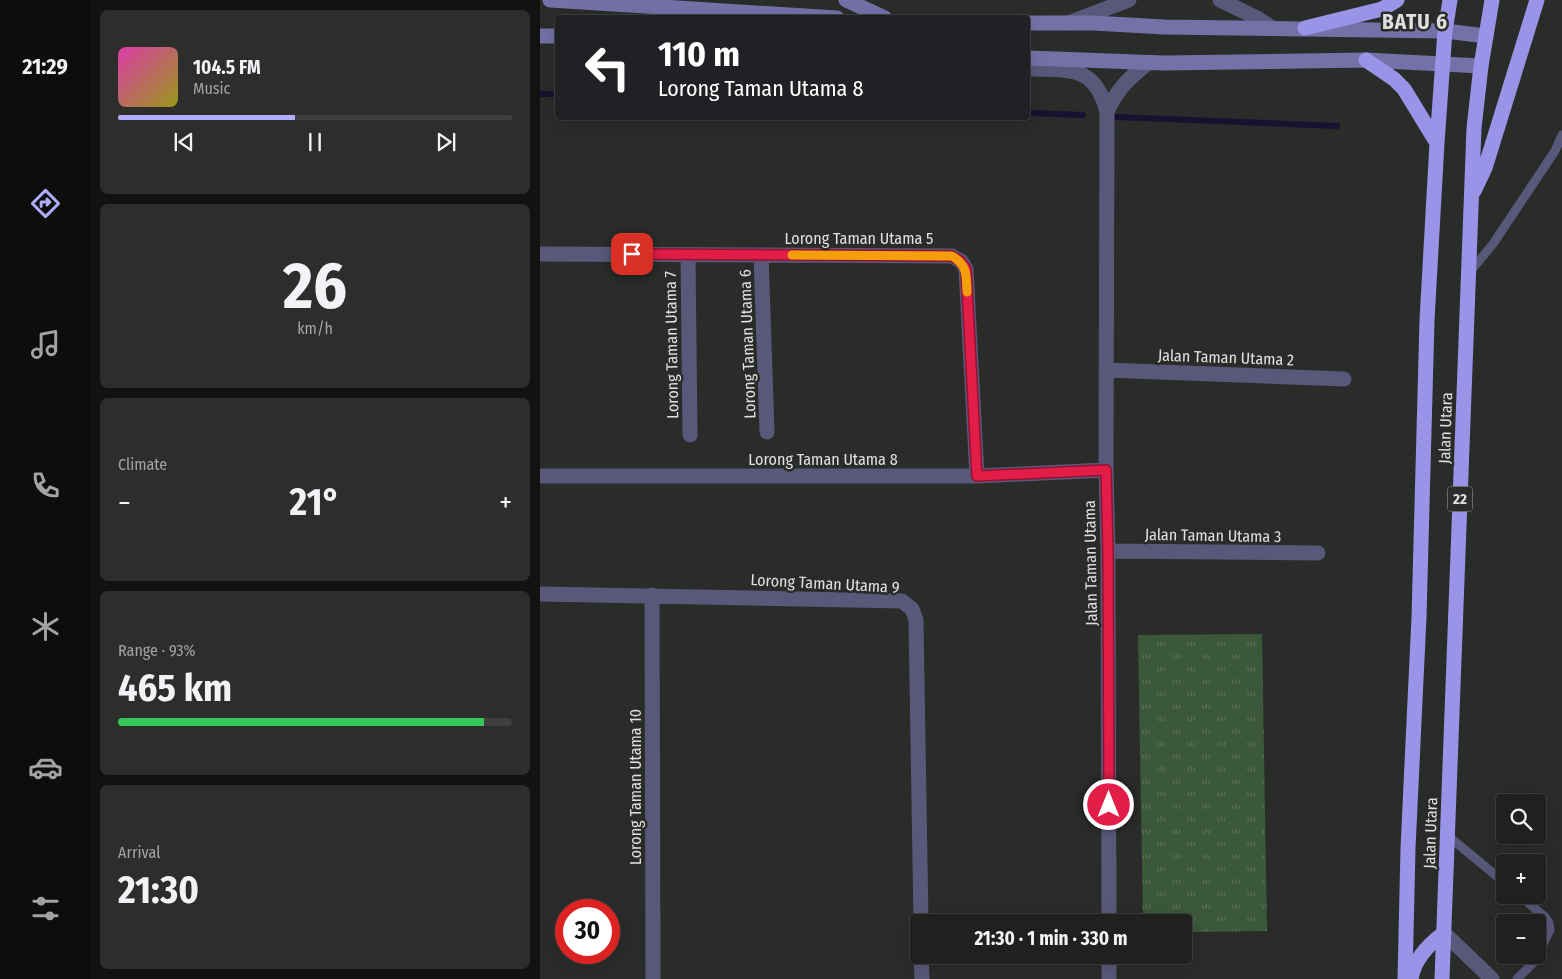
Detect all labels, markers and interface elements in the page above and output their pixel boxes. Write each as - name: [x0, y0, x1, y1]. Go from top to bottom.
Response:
- district label: BATU 6: [1382, 9, 1448, 35]
- text: 110 m: [658, 33, 740, 75]
- icon: left: [575, 35, 640, 100]
- text: 21:29: [22, 53, 68, 80]
- text: 104.5 FM: [193, 56, 261, 79]
- text: Lorong Taman Utama 8: [658, 75, 864, 102]
- text: Music: [193, 79, 230, 98]
- icon: previous: [170, 128, 198, 156]
- icon: pause: [301, 128, 329, 156]
- icon: next: [432, 128, 460, 156]
- icon: directions: [28, 186, 63, 221]
- street label: Lorong Taman Utama 5: [785, 229, 933, 248]
- pin: [611, 233, 653, 275]
- icon: arrive: [618, 240, 646, 268]
- text: 26: [283, 247, 347, 325]
- street label: Lorong Taman Utama 6: [735, 269, 760, 419]
- street label: Lorong Taman Utama 7: [661, 270, 682, 419]
- text: km/h: [297, 319, 333, 338]
- icon: music: [28, 327, 63, 362]
- street label: Jalan Taman Utama 2: [1158, 346, 1294, 369]
- street label: Jalan Utara: [1435, 392, 1456, 464]
- street label: Lorong Taman Utama 8: [748, 450, 898, 469]
- text: Climate: [118, 455, 167, 474]
- icon: phone: [28, 468, 63, 503]
- text: 21°: [290, 479, 340, 525]
- text: −: [118, 486, 131, 519]
- text: +: [499, 486, 512, 519]
- road number: 22: [1448, 486, 1472, 512]
- street label: Jalan Taman Utama: [1080, 500, 1101, 626]
- street label: Jalan Taman Utama 3: [1145, 525, 1281, 546]
- street label: Lorong Taman Utama 9: [750, 570, 900, 597]
- icon: climate: [28, 609, 63, 644]
- text: Range · 93%: [118, 641, 196, 660]
- text: 465 km: [118, 665, 232, 711]
- street label: Lorong Taman Utama 10: [626, 709, 645, 865]
- icon: car: [28, 750, 63, 785]
- position arrow: [1082, 778, 1134, 830]
- map controls: [1496, 794, 1546, 964]
- button: search: [1496, 794, 1546, 844]
- street label: Jalan Utara: [1420, 797, 1441, 869]
- text: Arrival: [118, 843, 160, 862]
- button: +: [1496, 854, 1546, 904]
- text: 21:30: [118, 867, 199, 913]
- icon: filters: [28, 891, 63, 926]
- speed limit sign: 30: [555, 899, 620, 964]
- button: −: [1496, 914, 1546, 964]
- text: 21:30 · 1 min · 330 m: [974, 927, 1128, 950]

